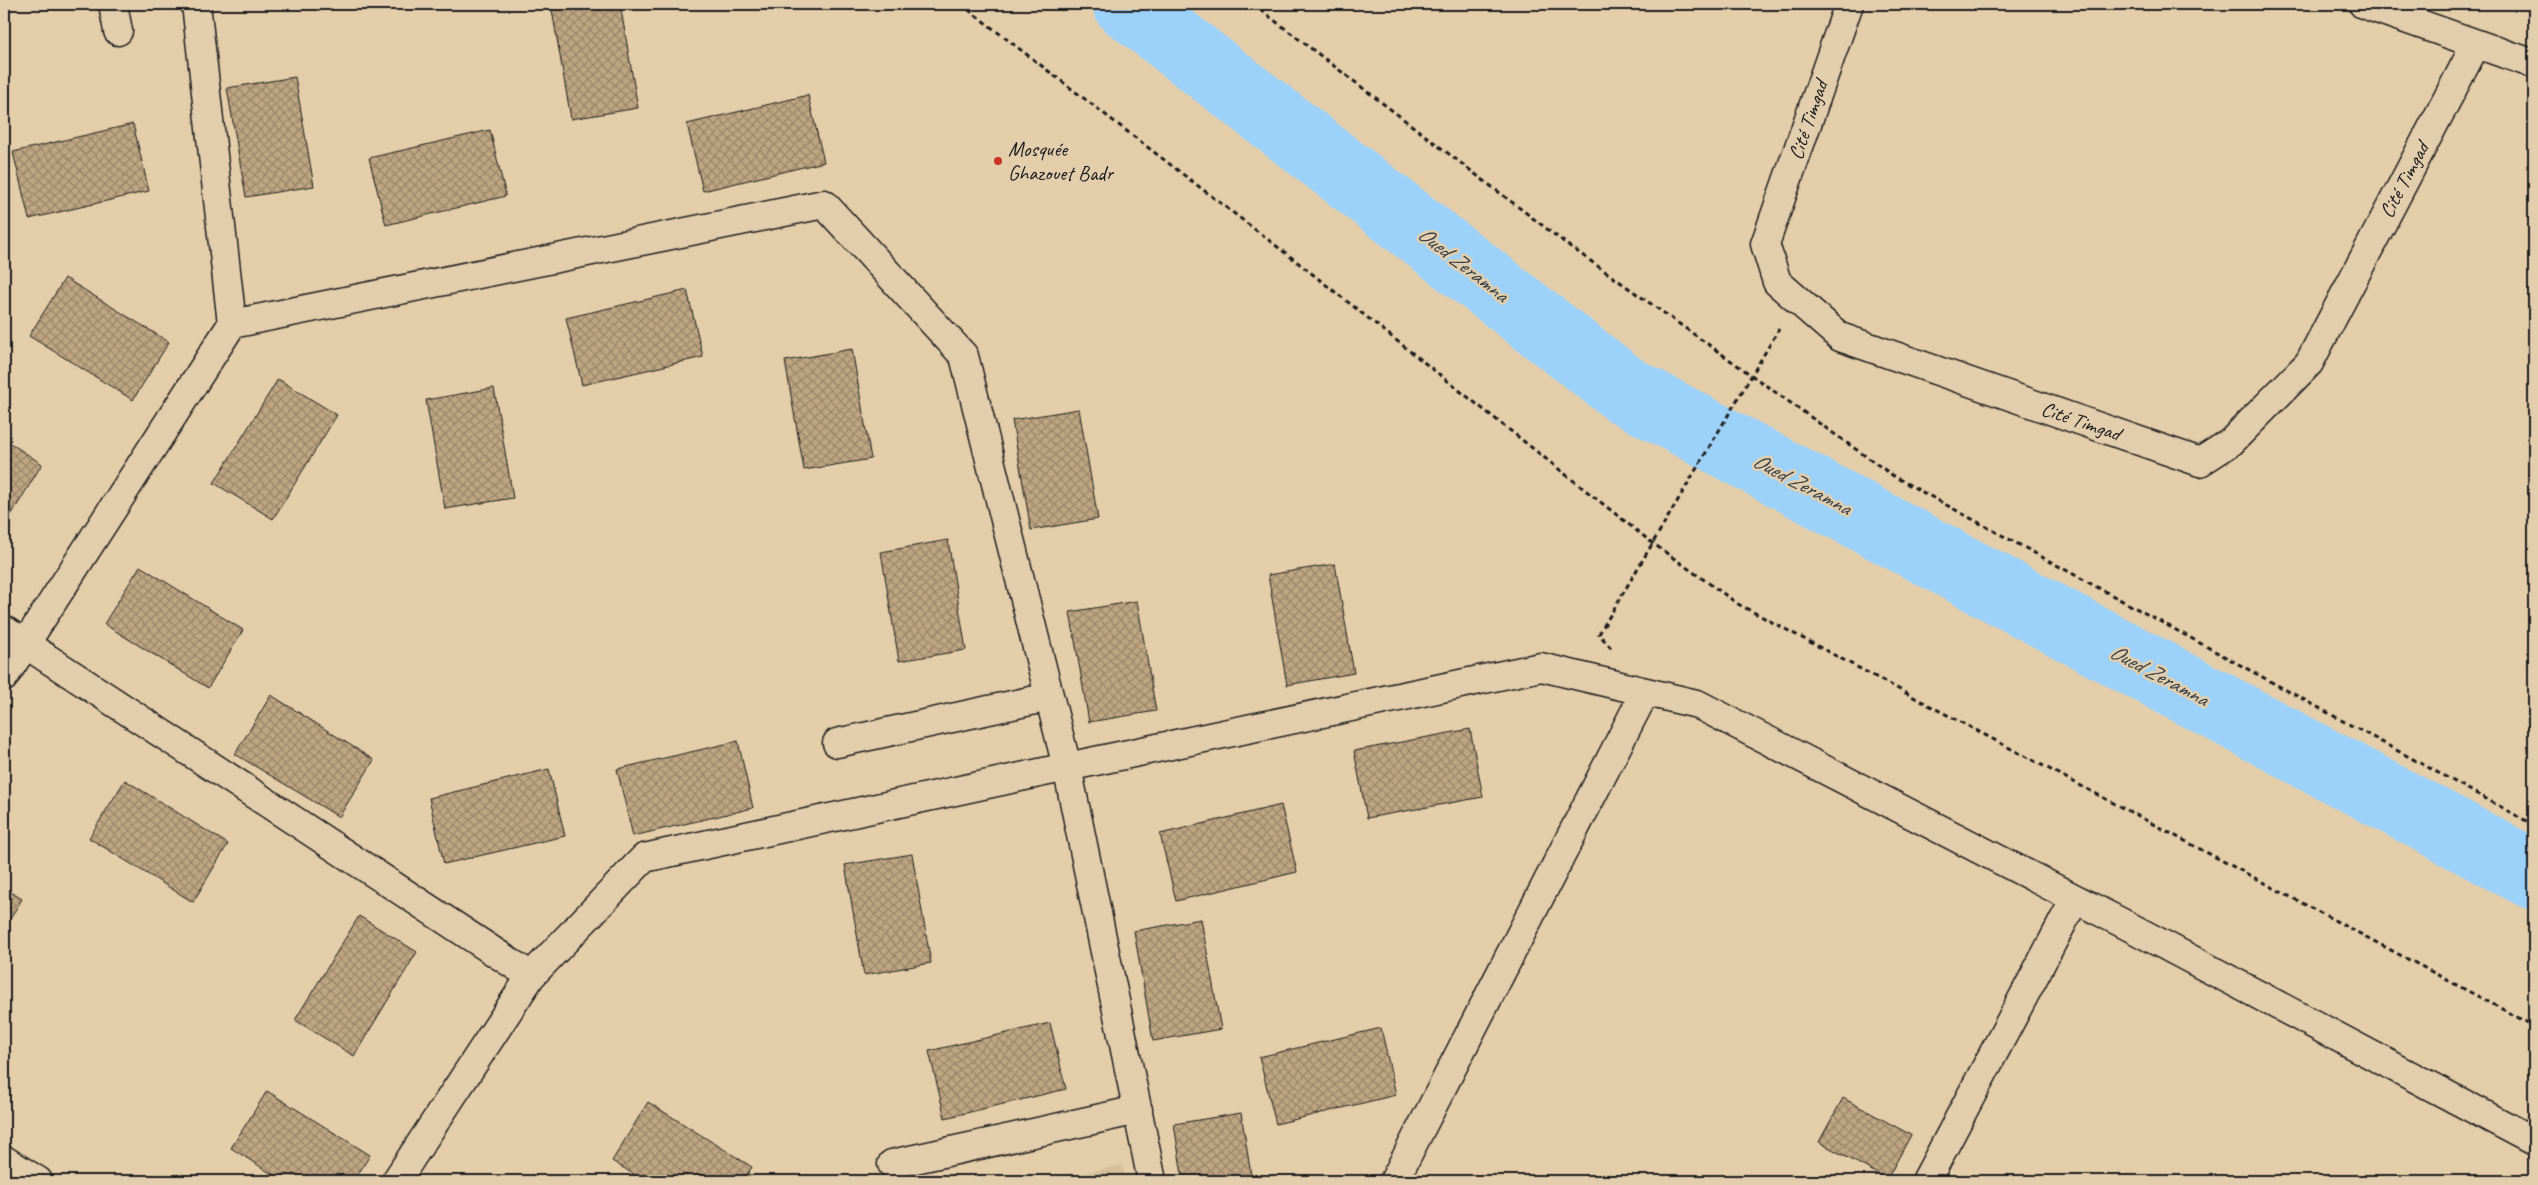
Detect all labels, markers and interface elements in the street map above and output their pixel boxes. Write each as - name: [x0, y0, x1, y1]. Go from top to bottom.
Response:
- street label: Cité Timgad: [1782, 74, 1835, 163]
- street label: Cité Timgad: [2373, 135, 2436, 222]
- place label: Mosquée Ghazouet Badr: [1008, 136, 1115, 186]
- marker: Mosquée Ghazouet Badr: [992, 155, 1004, 167]
- water label: Oued Zeramna: [1412, 220, 1516, 309]
- street label: Cité Timgad: [2038, 395, 2127, 448]
- water label: Oued Zeramna: [1748, 446, 1858, 523]
- water label: Oued Zeramna: [2105, 637, 2215, 714]

